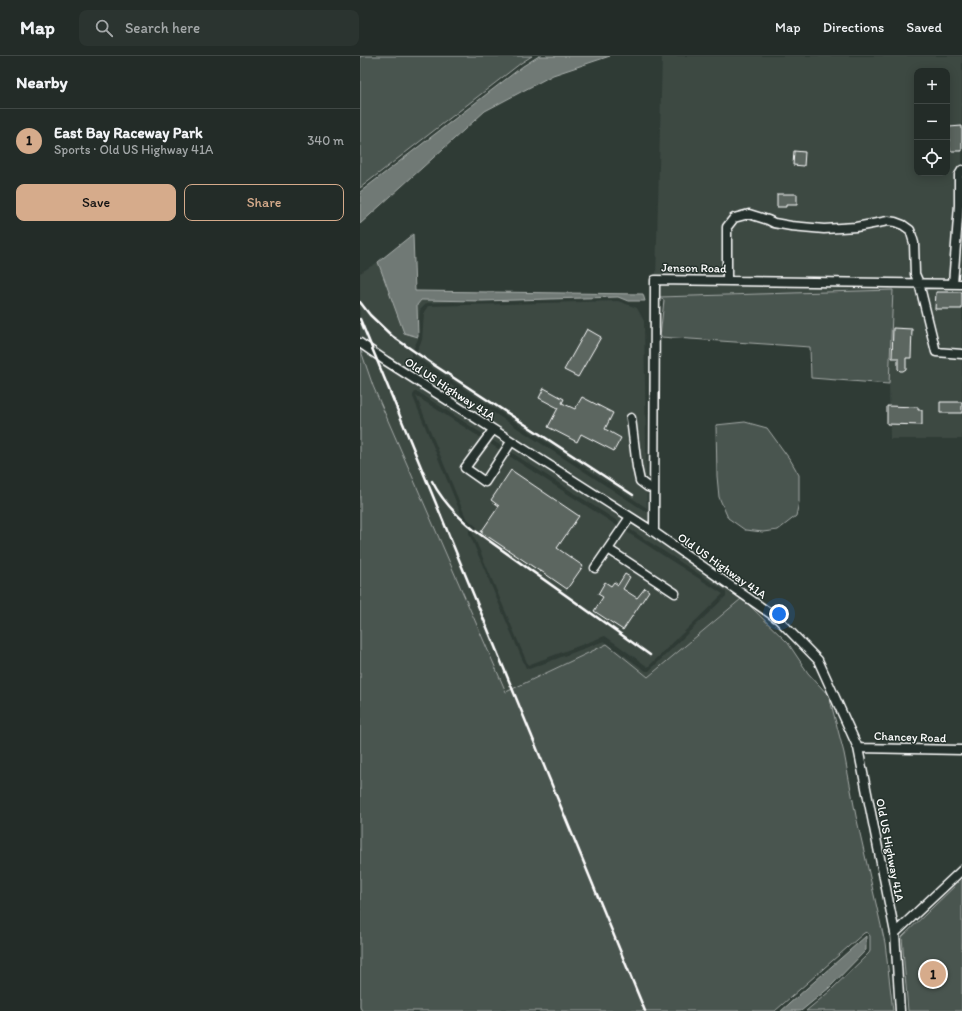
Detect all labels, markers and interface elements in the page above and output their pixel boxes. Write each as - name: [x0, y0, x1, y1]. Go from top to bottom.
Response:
- search box: [79, 10, 359, 46]
- text: Map: [20, 16, 55, 39]
- icon: search: [93, 17, 115, 39]
- text: Search here: [125, 19, 200, 37]
- text: Map: [775, 19, 801, 36]
- text: Directions: [823, 19, 884, 36]
- text: Saved: [906, 19, 942, 36]
- map controls: [914, 68, 950, 176]
- button: +: [914, 68, 950, 104]
- text: Nearby: [16, 72, 68, 92]
- button: −: [914, 104, 950, 140]
- text: East Bay Raceway Park: [54, 124, 203, 142]
- text: 1: [26, 133, 32, 148]
- text: 340 m: [307, 133, 344, 148]
- button: locate: [914, 140, 950, 176]
- text: Sports · Old US Highway 41A: [54, 142, 213, 157]
- button: Save: [16, 184, 176, 221]
- button: Share: [184, 184, 344, 221]
- street label: Jenson Road: [661, 260, 727, 276]
- street label: Old US Highway 41A: [402, 354, 498, 424]
- street label: Old US Highway 41A: [675, 530, 769, 602]
- your location: [769, 604, 789, 624]
- street label: Chancey Road: [874, 729, 947, 745]
- street label: Old US Highway 41A: [873, 797, 907, 903]
- pin: 1: [920, 959, 946, 989]

